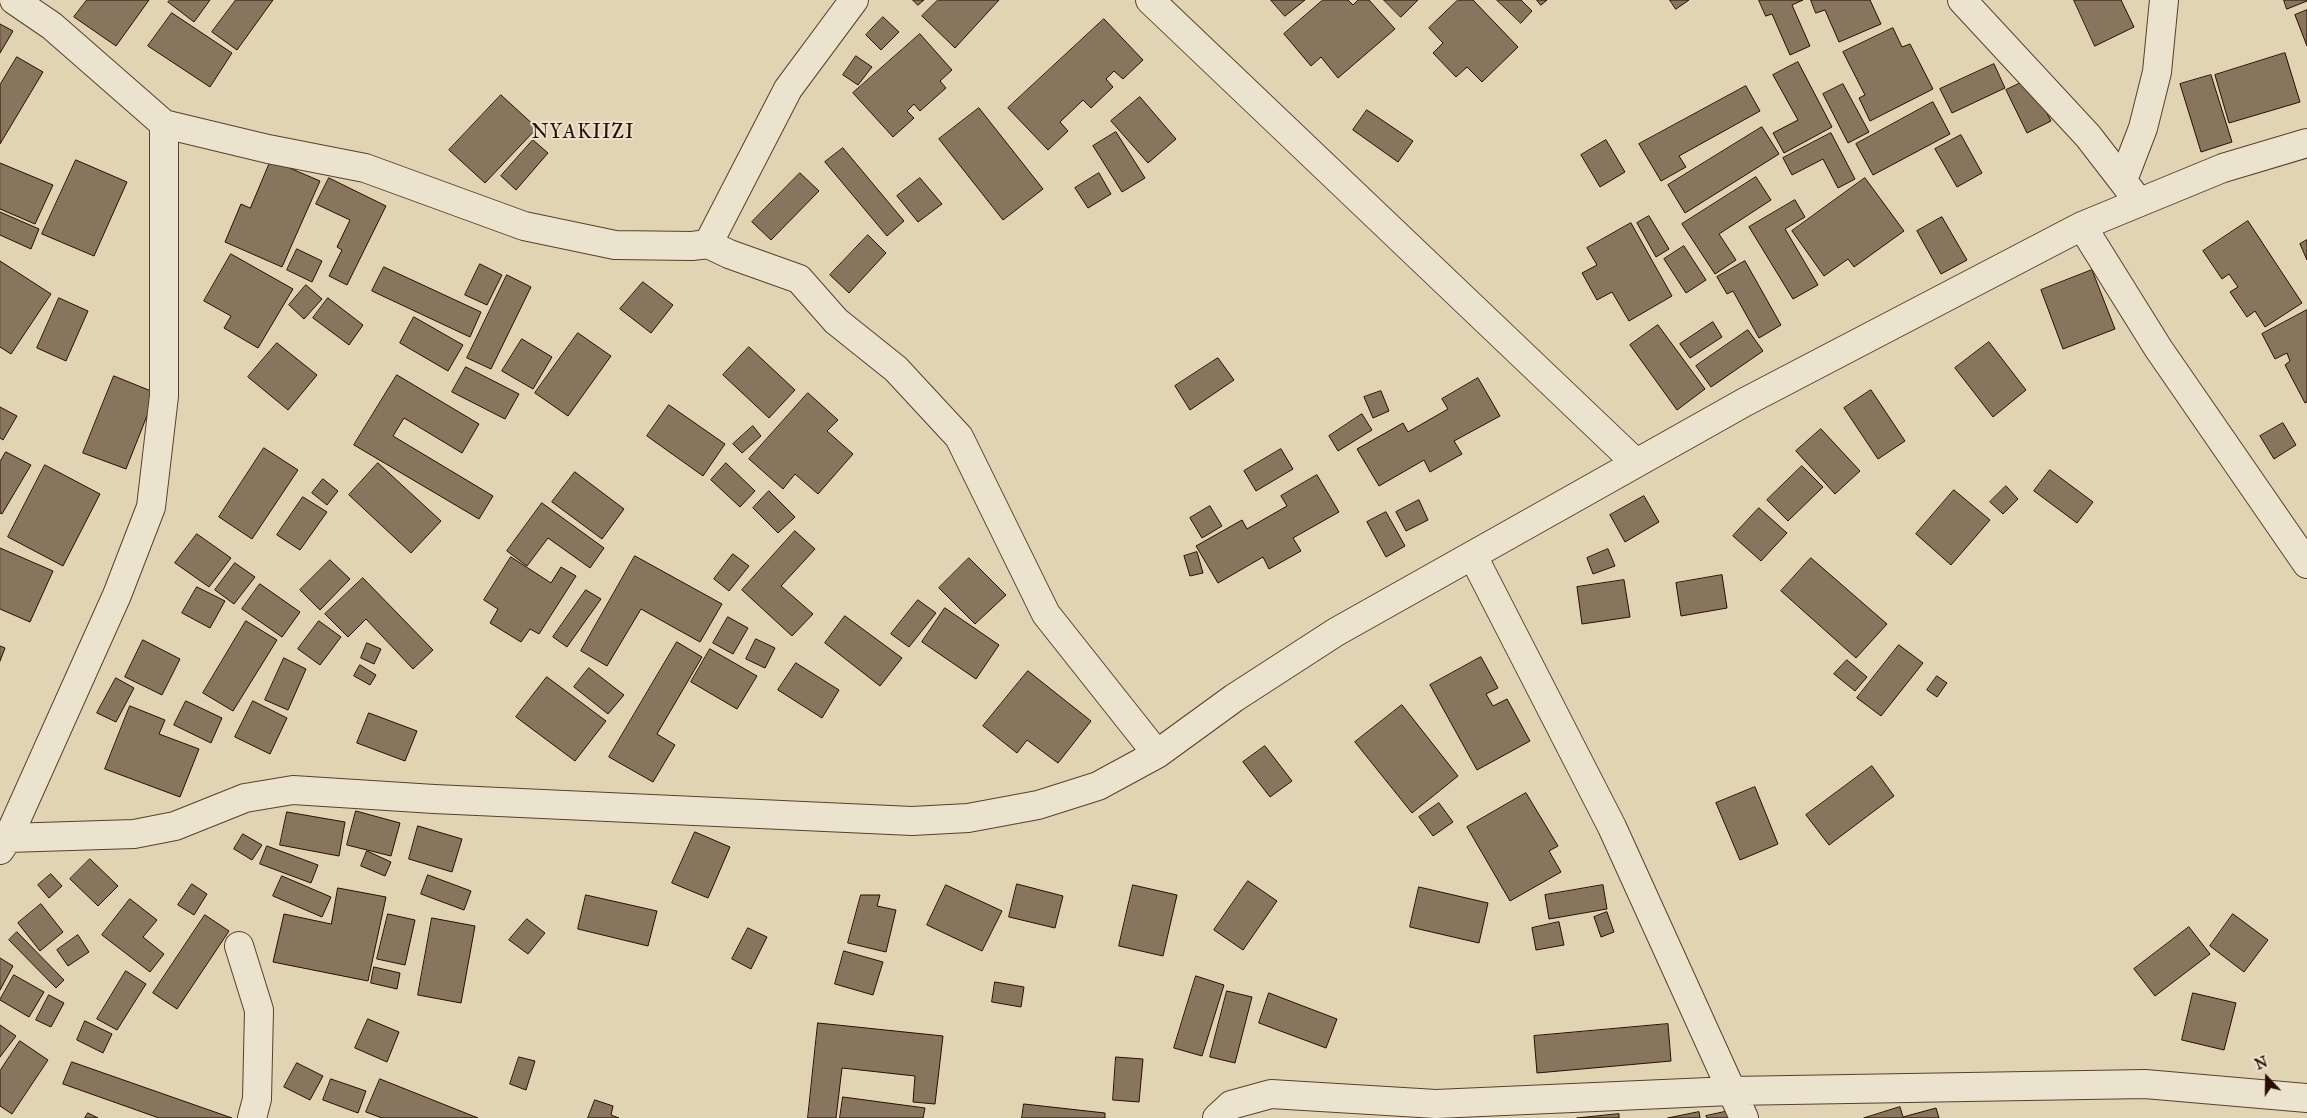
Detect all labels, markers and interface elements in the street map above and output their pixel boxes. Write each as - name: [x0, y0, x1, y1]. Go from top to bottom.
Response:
- district label: NYAKIIZI: [530, 121, 636, 145]
- north arrow: [2242, 1053, 2292, 1103]
- text: N: [2253, 1053, 2270, 1074]

